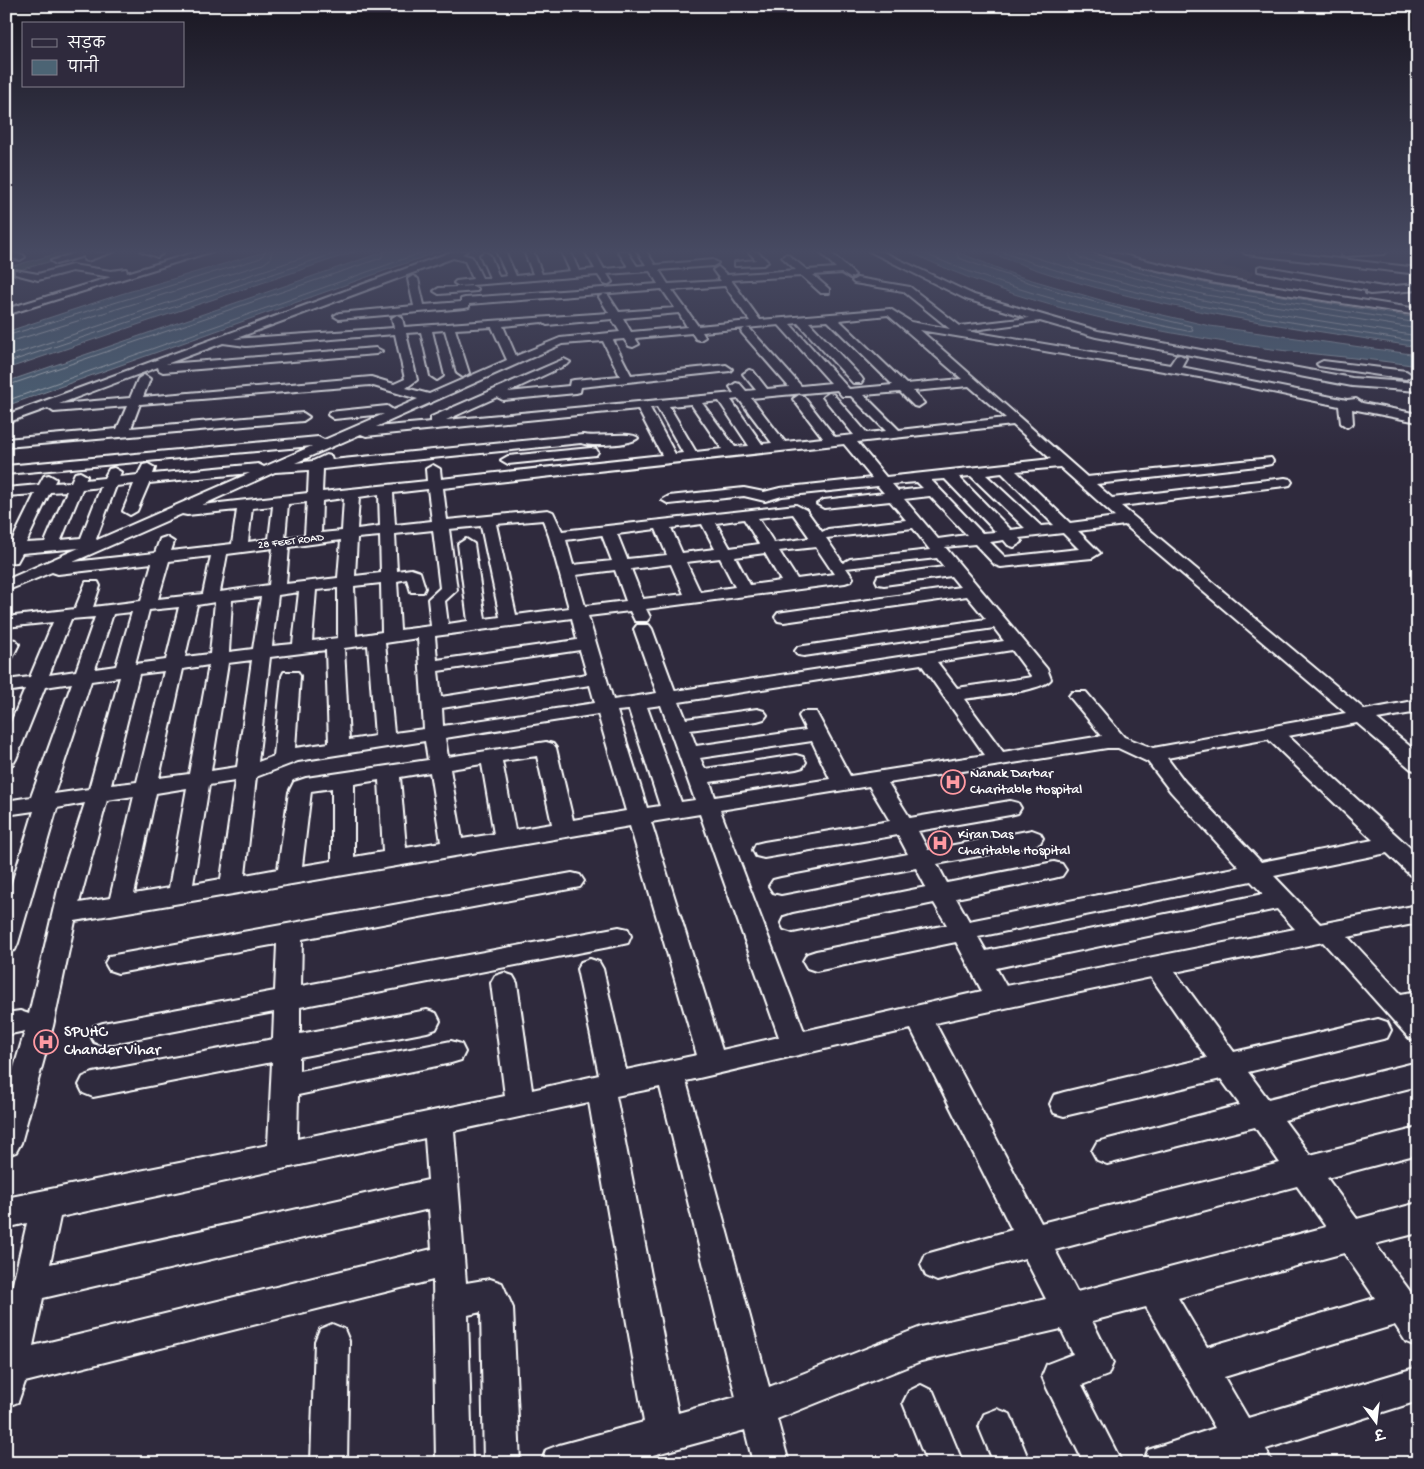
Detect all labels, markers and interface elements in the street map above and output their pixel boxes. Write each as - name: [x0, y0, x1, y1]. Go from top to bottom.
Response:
- legend: [22, 22, 185, 88]
- text: सड़क: [67, 36, 106, 54]
- text: पानी: [67, 55, 100, 78]
- street label: 28 FEET ROAD: [257, 532, 325, 552]
- place label: Nanak Darbar Charitable Hospital: [970, 766, 1082, 799]
- hospital icon: Nanak Darbar Charitable Hospital: [940, 769, 966, 795]
- place label: Kiran Das Charitable Hospital: [958, 827, 1070, 860]
- hospital icon: Kiran Das Charitable Hospital: [927, 830, 953, 856]
- place label: SPUHC Chander Vihar: [64, 1024, 162, 1061]
- hospital icon: SPUHC Chander Vihar: [33, 1029, 59, 1055]
- north arrow: [1352, 1396, 1402, 1446]
- text: उ: [1370, 1422, 1387, 1442]

